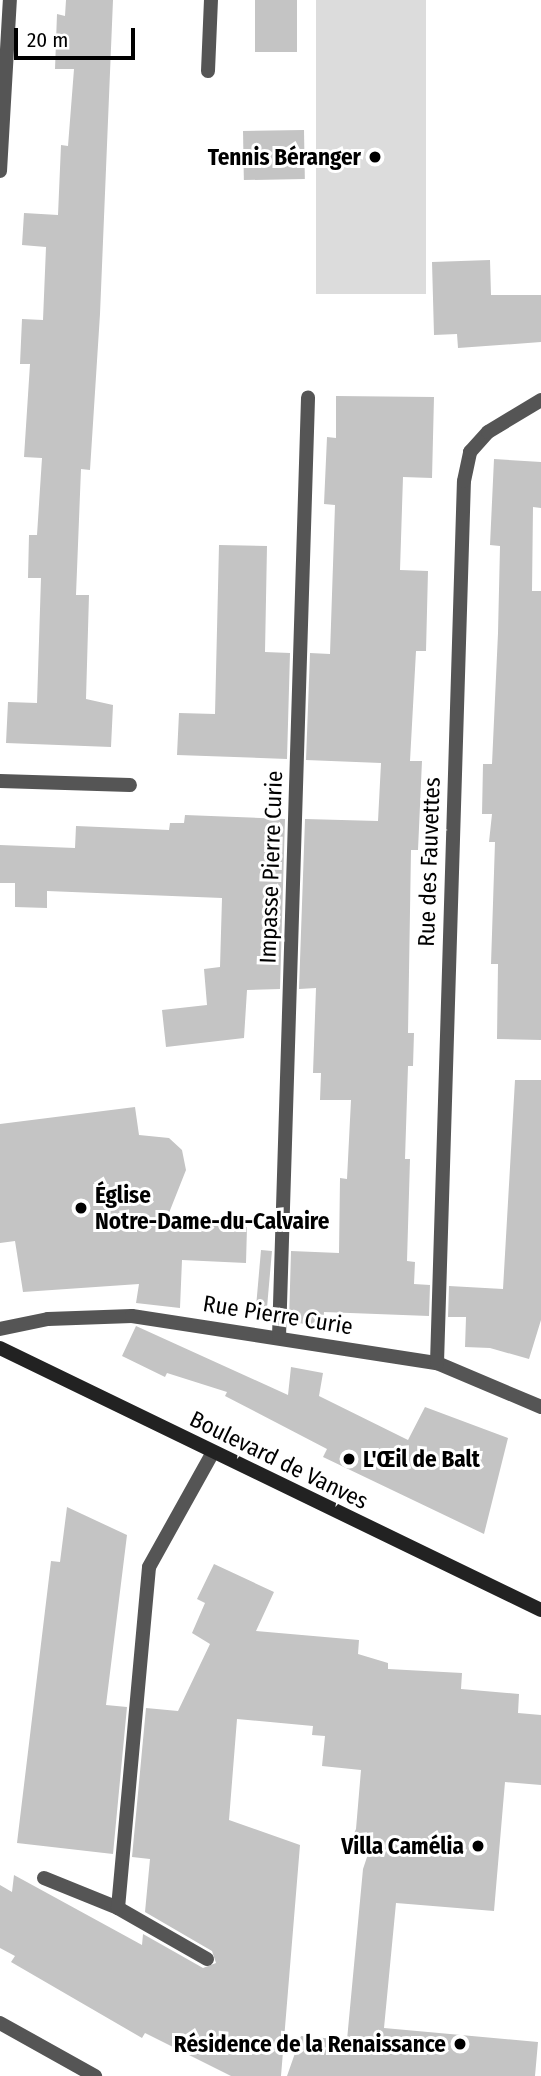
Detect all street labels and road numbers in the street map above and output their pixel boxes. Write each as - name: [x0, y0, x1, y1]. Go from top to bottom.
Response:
- street label: Impasse Pierre Curie: [254, 770, 288, 964]
- street label: Rue des Fauvettes: [412, 777, 446, 947]
- street label: Rue Pierre Curie: [201, 1290, 355, 1340]
- street label: Boulevard de Vanves: [185, 1405, 373, 1515]

